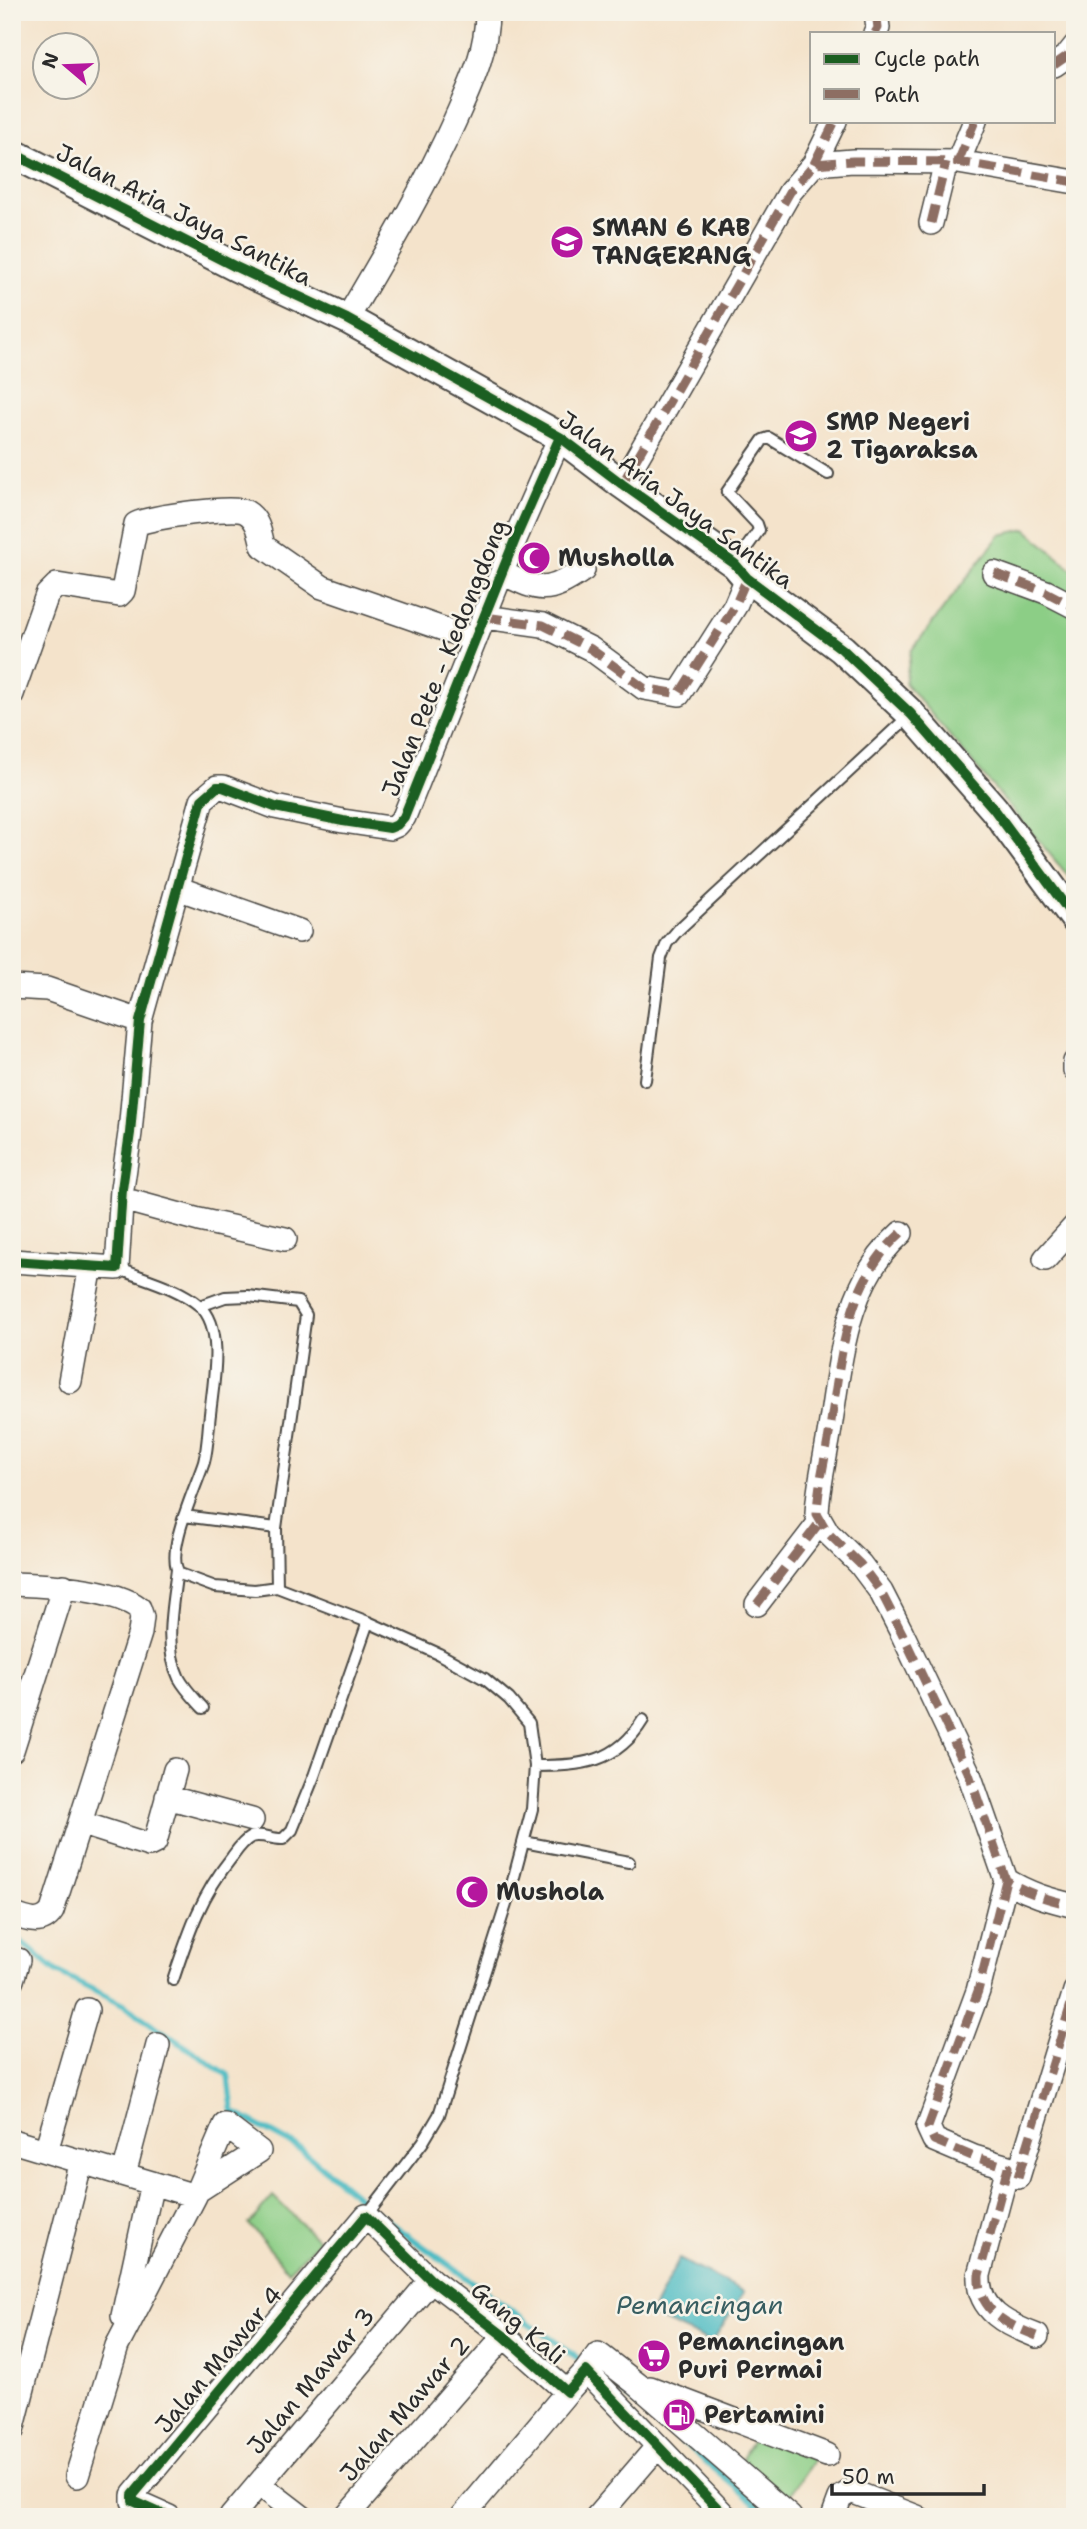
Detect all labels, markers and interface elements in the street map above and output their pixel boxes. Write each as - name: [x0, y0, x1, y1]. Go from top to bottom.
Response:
- north arrow: [32, 32, 102, 102]
- legend: [810, 32, 1056, 122]
- text: Cycle path: [874, 45, 980, 73]
- text: N: [36, 49, 65, 72]
- text: Path: [874, 81, 920, 109]
- street label: Jalan Aria Jaya Santika: [50, 136, 318, 294]
- place label: SMAN 6 KAB TANGERANG: [592, 212, 751, 272]
- school or university icon: SMAN 6 KAB TANGERANG: [548, 223, 586, 261]
- street label: Jalan Aria Jaya Santika: [552, 404, 800, 596]
- place label: SMP Negeri 2 Tigaraksa: [826, 406, 978, 466]
- school or university icon: SMP Negeri 2 Tigaraksa: [782, 417, 820, 455]
- street label: Jalan Pete - Kedongdong: [375, 515, 515, 801]
- mosque icon: Musholla: [515, 539, 553, 577]
- place label: Musholla: [558, 542, 675, 574]
- mosque icon: Mushola: [453, 1873, 491, 1911]
- place label: Mushola: [496, 1876, 605, 1908]
- street label: Gang Kali: [464, 2274, 572, 2372]
- street label: Jalan Mawar 4: [148, 2280, 290, 2440]
- water label: Pemancingan: [616, 2287, 784, 2322]
- street label: Jalan Mawar 3: [240, 2301, 382, 2461]
- place label: Pemancingan Puri Permai: [678, 2326, 844, 2386]
- street label: Jalan Mawar 2: [333, 2330, 477, 2488]
- supermarket icon: Pemancingan Puri Permai: [635, 2337, 673, 2375]
- fuel station icon: Pertamini: [660, 2396, 698, 2434]
- place label: Pertamini: [704, 2399, 825, 2431]
- scale bar: [832, 2452, 984, 2496]
- text: 50 m: [842, 2463, 895, 2491]

